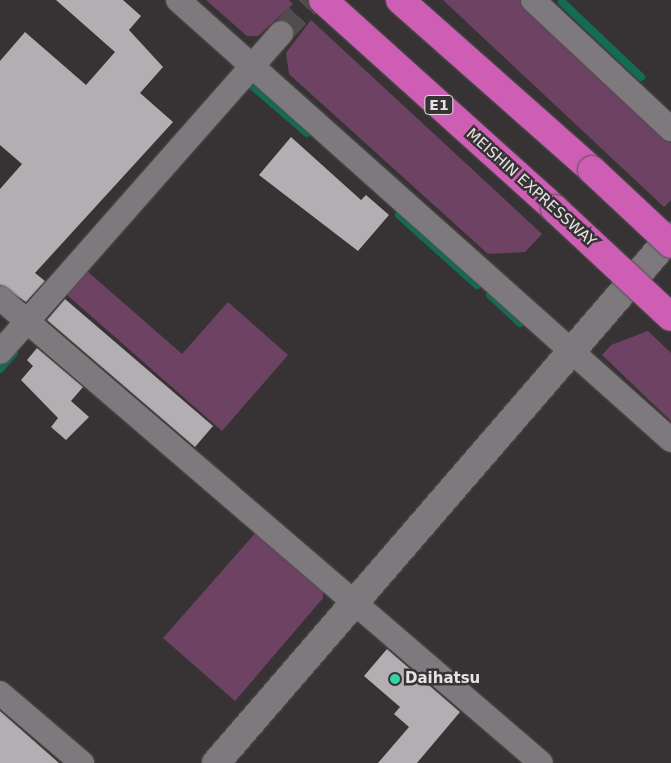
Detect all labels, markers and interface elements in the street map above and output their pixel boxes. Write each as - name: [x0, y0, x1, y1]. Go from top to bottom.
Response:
- road number: E1: [424, 94, 454, 116]
- street label: MEISHIN EXPRESSWAY: [463, 125, 599, 251]
- place label: Daihatsu: [405, 670, 480, 688]
- marker: Daihatsu: [389, 673, 401, 685]

